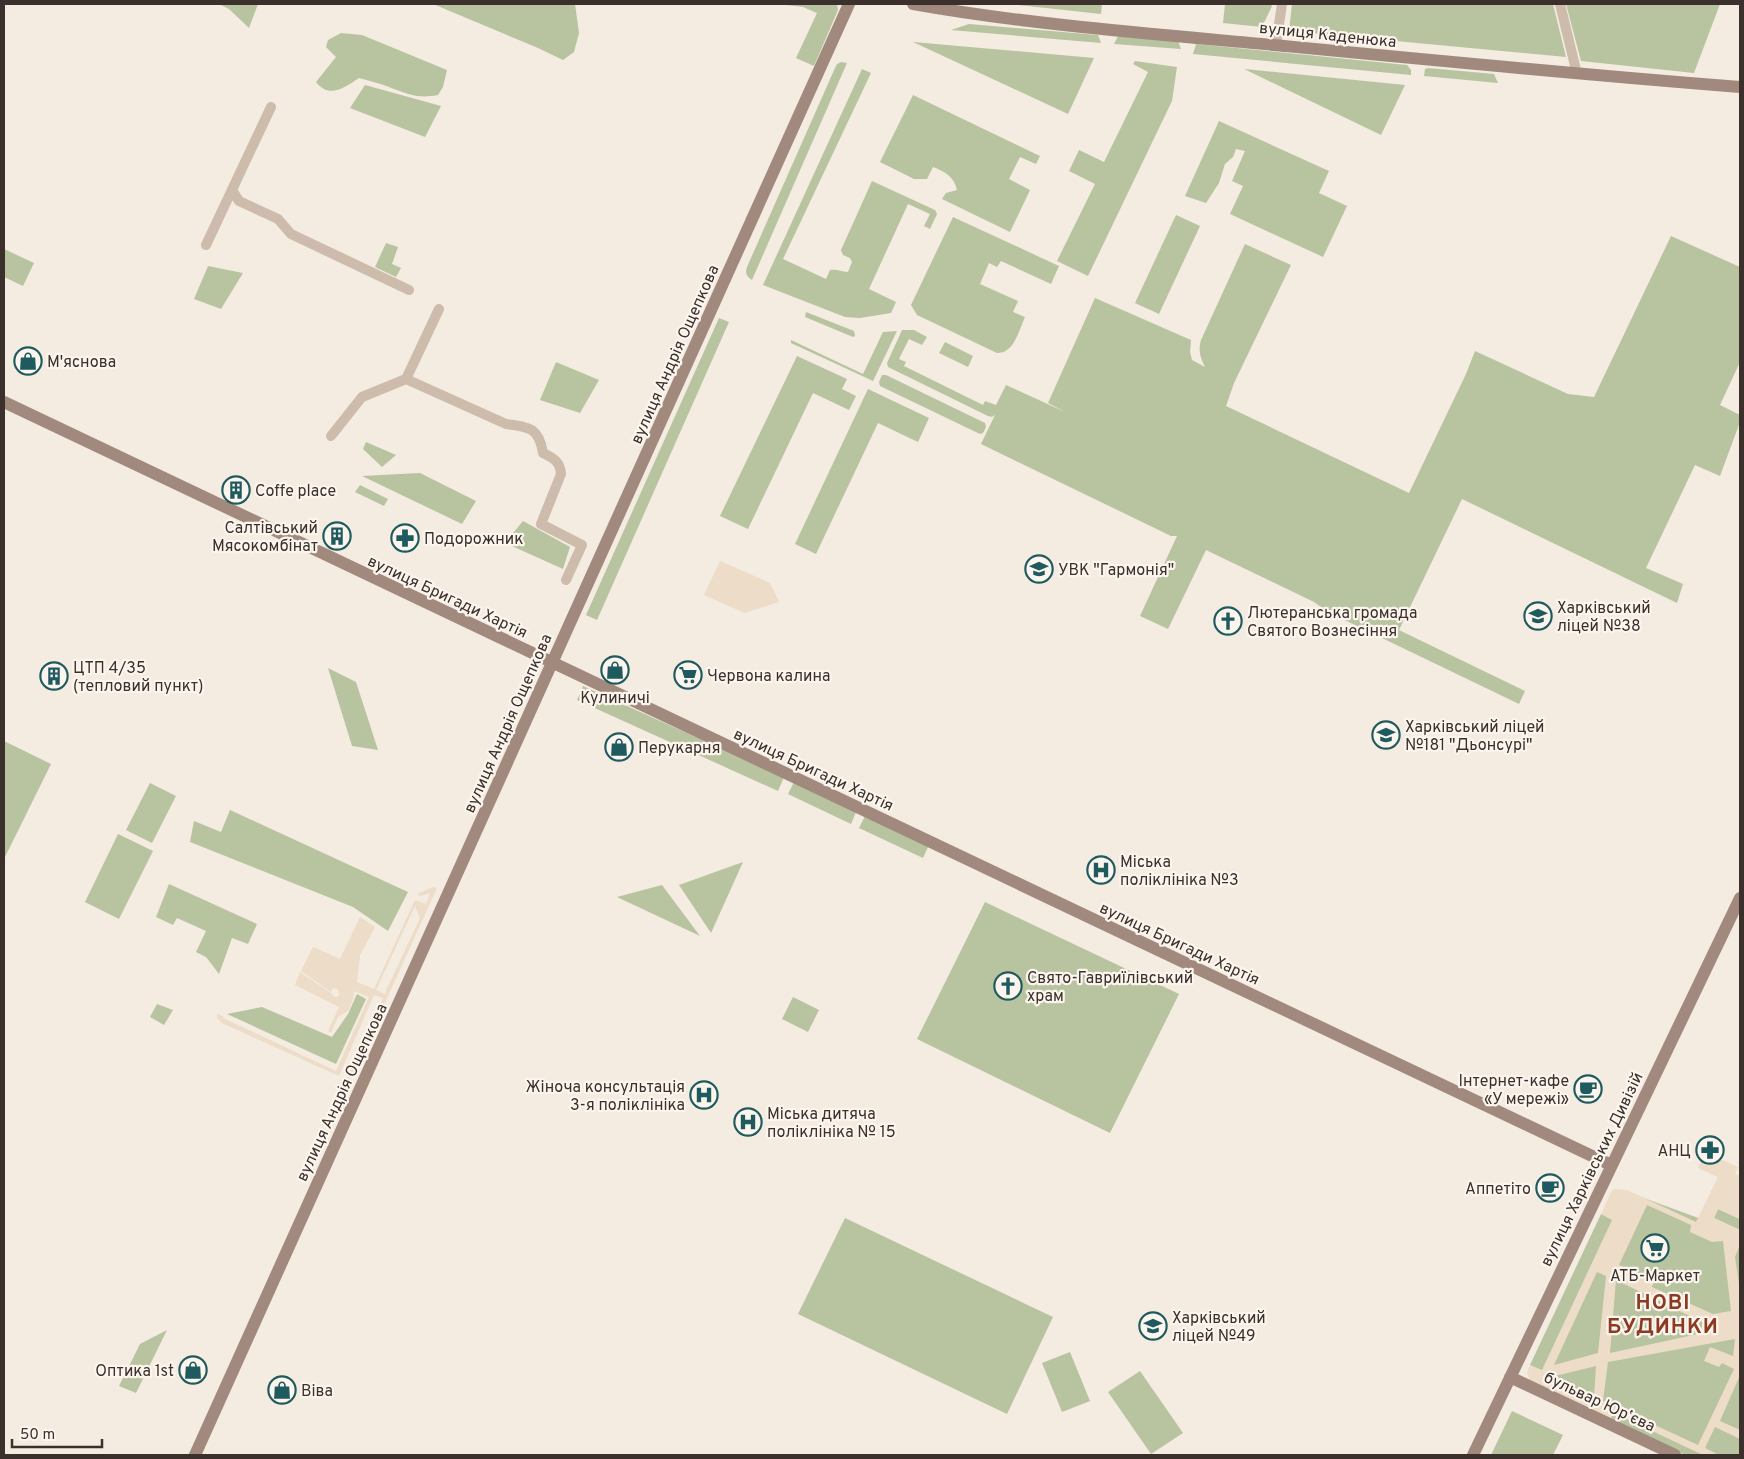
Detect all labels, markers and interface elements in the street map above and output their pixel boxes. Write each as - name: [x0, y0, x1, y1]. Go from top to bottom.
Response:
- street label: вулиця Каденюка: [1258, 19, 1397, 53]
- street label: вулиця Андрія Ощепкова: [627, 262, 724, 447]
- shop icon: М'яснова: [13, 346, 43, 376]
- place label: М'яснова: [47, 353, 116, 373]
- building icon: Coffe place: [221, 475, 251, 505]
- place label: Coffe place: [255, 482, 336, 502]
- place label: Салтівський Мясокомбінат: [212, 519, 318, 557]
- building icon: Салтівський Мясокомбінат: [322, 521, 352, 551]
- pharmacy icon: Подорожник: [390, 523, 420, 553]
- place label: Подорожник: [424, 530, 523, 550]
- street label: вулиця Бригади Хартія: [364, 552, 530, 644]
- school or university icon: УВК "Гармонія": [1024, 554, 1054, 584]
- place label: УВК "Гармонія": [1058, 561, 1174, 581]
- place label: Харківський ліцей №38: [1557, 599, 1651, 637]
- school or university icon: Харківський ліцей №38: [1523, 601, 1553, 631]
- place label: Лютеранська громада Святого Вознесіння: [1247, 604, 1417, 642]
- church icon: Лютеранська громада Святого Вознесіння: [1213, 606, 1243, 636]
- street label: вулиця Андрія Ощепкова: [460, 631, 557, 816]
- shop icon: Кулиничі: [600, 655, 630, 685]
- place label: ЦТП 4/35 (тепловий пункт): [73, 659, 203, 697]
- supermarket icon: Червона калина: [673, 660, 703, 690]
- building icon: ЦТП 4/35 (тепловий пункт): [39, 661, 69, 691]
- place label: Червона калина: [707, 667, 830, 687]
- place label: Кулиничі: [580, 689, 650, 709]
- place label: Харківський ліцей №181 "Дьонсурі": [1405, 718, 1544, 756]
- school or university icon: Харківський ліцей №181 "Дьонсурі": [1371, 720, 1401, 750]
- street label: вулиця Бригади Хартія: [730, 725, 896, 817]
- shop icon: Перукарня: [604, 732, 634, 762]
- place label: Перукарня: [638, 739, 720, 759]
- place label: Міська поліклініка №3: [1120, 853, 1239, 891]
- hospital icon: Міська поліклініка №3: [1086, 855, 1116, 885]
- street label: вулиця Бригади Хартія: [1096, 899, 1262, 991]
- place label: Свято-Гавриїлівський храм: [1027, 969, 1193, 1007]
- church icon: Свято-Гавриїлівський храм: [993, 971, 1023, 1001]
- street label: вулиця Андрія Ощепкова: [293, 1001, 393, 1185]
- street label: вулиця Харківських Дивізій: [1537, 1070, 1649, 1270]
- place label: Інтернет-кафе «У мережі»: [1458, 1072, 1569, 1110]
- cafe icon: Інтернет-кафе «У мережі»: [1573, 1074, 1603, 1104]
- place label: Жіноча консультація 3-я поліклініка: [525, 1078, 685, 1116]
- hospital icon: Жіноча консультація 3-я поліклініка: [689, 1080, 719, 1110]
- place label: Міська дитяча поліклініка № 15: [767, 1105, 896, 1143]
- hospital icon: Міська дитяча поліклініка № 15: [733, 1107, 763, 1137]
- pharmacy icon: АНЦ: [1695, 1135, 1725, 1165]
- place label: АНЦ: [1658, 1142, 1691, 1162]
- cafe icon: Аппетіто: [1535, 1173, 1565, 1203]
- place label: Аппетіто: [1465, 1180, 1531, 1200]
- supermarket icon: АТБ-Маркет: [1640, 1233, 1670, 1263]
- place label: АТБ-Маркет: [1610, 1267, 1700, 1287]
- district label: НОВІ БУДИНКИ: [1607, 1290, 1719, 1341]
- place label: Харківський ліцей №49: [1172, 1309, 1266, 1347]
- school or university icon: Харківський ліцей №49: [1138, 1311, 1168, 1341]
- shop icon: Оптика 1st: [178, 1355, 208, 1385]
- place label: Оптика 1st: [95, 1362, 174, 1382]
- street label: бульвар Юрʼєва: [1540, 1368, 1658, 1437]
- shop icon: Віва: [267, 1375, 297, 1405]
- place label: Віва: [301, 1382, 333, 1402]
- scale bar: [12, 1416, 102, 1448]
- text: 50 m: [20, 1426, 55, 1445]

